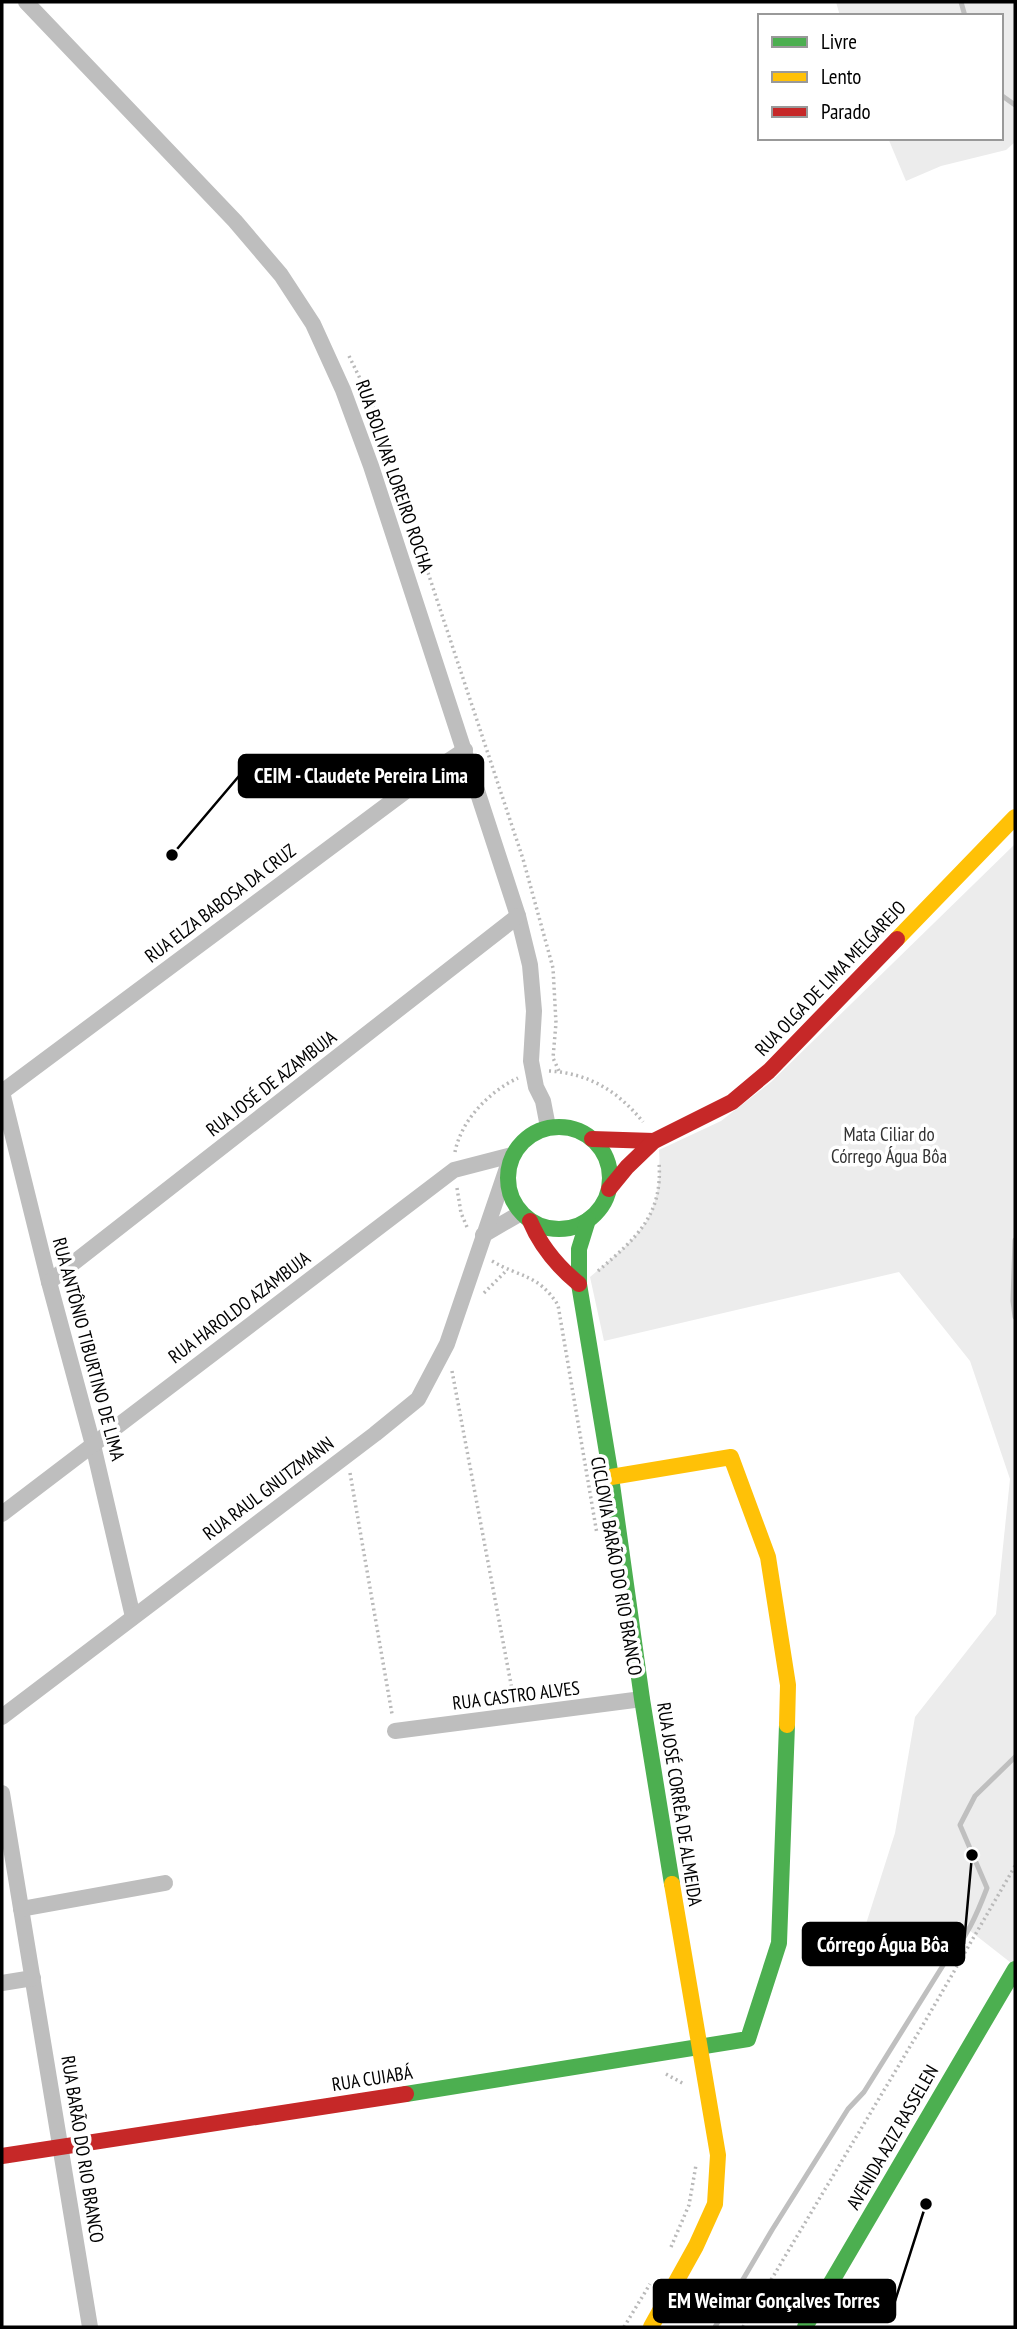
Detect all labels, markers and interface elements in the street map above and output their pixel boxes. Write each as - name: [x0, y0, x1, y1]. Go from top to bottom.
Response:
- legend: [758, 14, 1003, 140]
- text: Livre: [821, 28, 857, 55]
- text: Lento: [821, 63, 861, 90]
- text: Parado: [821, 98, 871, 125]
- street label: RUA BOLIVAR LOREIRO ROCHA: [351, 377, 439, 575]
- callout: CEIM - Claudete Pereira Lima: [239, 755, 483, 797]
- text: CEIM - Claudete Pereira Lima: [254, 762, 468, 789]
- street label: RUA ELZA BABOSA DA CRUZ: [140, 838, 300, 968]
- street label: RUA OLGA DE LIMA MELGAREJO: [749, 895, 911, 1061]
- street label: RUA JOSÉ DE AZAMBUJA: [201, 1025, 341, 1141]
- park label: Mata Ciliar do Córrego Água Bôa: [831, 1122, 947, 1168]
- street label: RUA ANTÔNIO TIBURTINO DE LIMA: [48, 1235, 130, 1463]
- street label: RUA HAROLDO AZAMBUJA: [163, 1246, 315, 1368]
- street label: RUA RAUL GNUTZMANN: [198, 1431, 338, 1545]
- street label: CICLOVIA BARÃO DO RIO BRANCO: [586, 1455, 648, 1677]
- street label: RUA CASTRO ALVES: [451, 1675, 581, 1715]
- street label: RUA JOSÉ CORRÊA DE ALMEIDA: [652, 1700, 708, 1908]
- callout: Córrego Água Bôa: [803, 1923, 964, 1965]
- text: Córrego Água Bôa: [817, 1931, 949, 1958]
- street label: RUA BARÃO DO RIO BRANCO: [56, 2054, 110, 2244]
- street label: RUA CUIABÁ: [330, 2060, 414, 2096]
- street label: AVENIDA AZIZ RASSELEN: [841, 2060, 943, 2214]
- callout: EM Weimar Gonçalves Torres: [654, 2280, 895, 2322]
- text: EM Weimar Gonçalves Torres: [668, 2287, 880, 2314]

